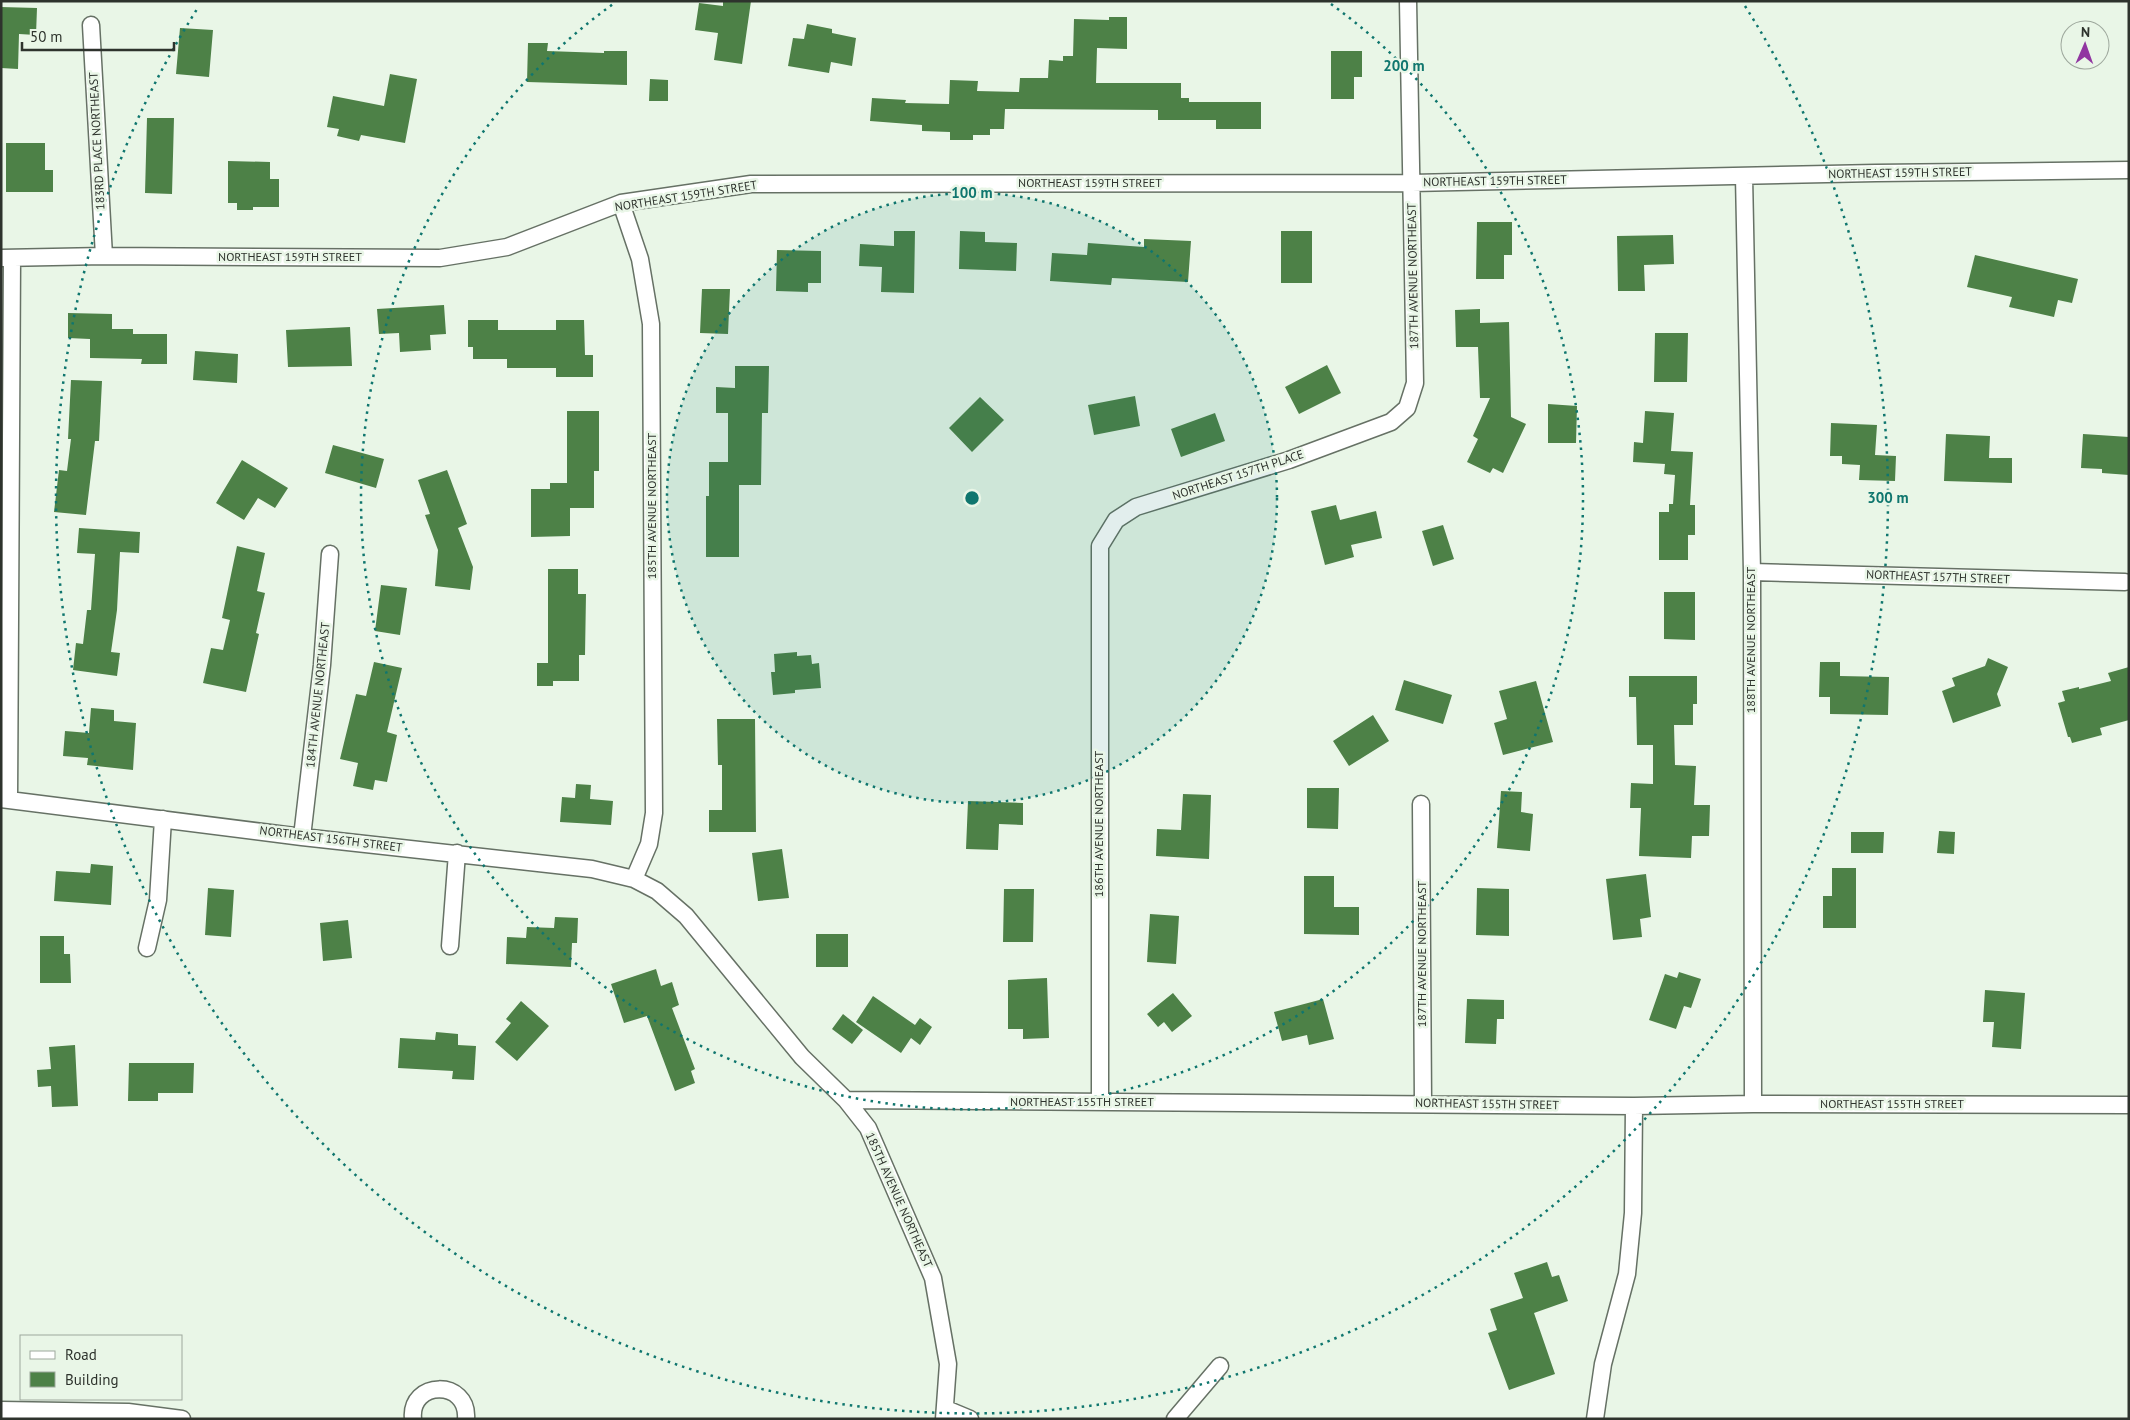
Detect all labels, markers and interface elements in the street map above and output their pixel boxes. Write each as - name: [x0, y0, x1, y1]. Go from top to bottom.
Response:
- scale bar: [22, 20, 175, 52]
- north arrow: [2060, 20, 2110, 70]
- text: N: [2081, 23, 2090, 41]
- text: 50 m: [30, 27, 63, 46]
- text: 200 m: [1383, 56, 1425, 75]
- street label: 183RD PLACE NORTHEAST: [85, 71, 108, 210]
- street label: NORTHEAST 159TH STREET: [1828, 164, 1972, 181]
- street label: NORTHEAST 159TH STREET: [1423, 172, 1567, 189]
- street label: NORTHEAST 159TH STREET: [1018, 175, 1162, 190]
- street label: NORTHEAST 159TH STREET: [614, 177, 758, 214]
- text: 100 m: [951, 183, 993, 202]
- street label: 187TH AVENUE NORTHEAST: [1404, 202, 1421, 349]
- street label: NORTHEAST 159TH STREET: [218, 249, 362, 264]
- street label: 185TH AVENUE NORTHEAST: [644, 433, 659, 579]
- street label: NORTHEAST 157TH PLACE: [1170, 446, 1305, 503]
- text: 300 m: [1867, 488, 1909, 507]
- centre of rings: [963, 489, 981, 507]
- street label: NORTHEAST 157TH STREET: [1866, 566, 2011, 587]
- street label: 188TH AVENUE NORTHEAST: [1743, 567, 1758, 713]
- street label: 184TH AVENUE NORTHEAST: [302, 621, 333, 769]
- street label: 186TH AVENUE NORTHEAST: [1091, 751, 1106, 897]
- street label: NORTHEAST 156TH STREET: [259, 822, 404, 855]
- street label: 187TH AVENUE NORTHEAST: [1414, 881, 1429, 1027]
- street label: NORTHEAST 155TH STREET: [1010, 1094, 1154, 1109]
- street label: NORTHEAST 155TH STREET: [1415, 1095, 1559, 1112]
- street label: NORTHEAST 155TH STREET: [1820, 1096, 1964, 1111]
- street label: 185TH AVENUE NORTHEAST: [863, 1130, 936, 1270]
- legend: [20, 1335, 182, 1400]
- text: Road: [65, 1345, 97, 1364]
- text: Building: [65, 1370, 119, 1389]

